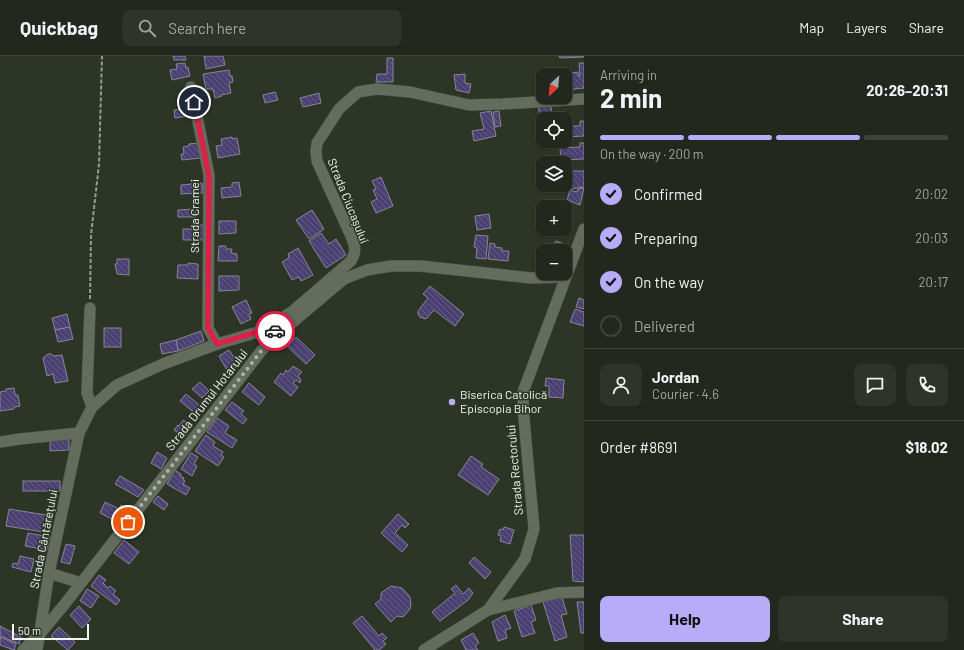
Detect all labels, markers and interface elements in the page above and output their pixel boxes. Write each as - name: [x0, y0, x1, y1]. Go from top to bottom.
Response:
- search box: [122, 10, 402, 46]
- text: Quickbag: [20, 16, 98, 39]
- icon: search: [136, 17, 158, 39]
- text: Search here: [168, 19, 246, 37]
- text: Map: [799, 19, 824, 36]
- text: Layers: [846, 19, 887, 36]
- text: Share: [909, 19, 944, 36]
- text: Arriving in: [600, 67, 657, 83]
- north arrow: [536, 68, 572, 104]
- map controls: [536, 68, 572, 280]
- text: 20:26–20:31: [866, 81, 948, 99]
- text: 2 min: [600, 82, 662, 113]
- pin: [177, 85, 211, 119]
- icon: home: [183, 91, 205, 113]
- button: locate: [536, 112, 572, 148]
- text: On the way · 200 m: [600, 146, 704, 162]
- street label: Strada Ciucașului: [325, 156, 372, 245]
- button: layers: [536, 156, 572, 192]
- street label: Strada Cramei: [187, 179, 201, 253]
- icon: check: [600, 183, 622, 205]
- text: Confirmed: [634, 185, 702, 203]
- text: 20:02: [915, 186, 948, 202]
- button: +: [536, 200, 572, 236]
- icon: check: [600, 227, 622, 249]
- text: Preparing: [634, 229, 698, 247]
- text: 20:03: [915, 230, 948, 246]
- button: −: [536, 244, 572, 280]
- icon: check: [600, 271, 622, 293]
- text: On the way: [634, 273, 704, 291]
- text: 20:17: [919, 274, 948, 290]
- courier: [255, 311, 295, 351]
- text: Delivered: [634, 317, 695, 335]
- icon: car: [264, 320, 286, 342]
- street label: Strada Drumul Hotarului: [162, 346, 250, 453]
- button: person: [600, 364, 642, 406]
- button: chat: [854, 364, 896, 406]
- button: phone: [906, 364, 948, 406]
- text: Jordan: [652, 368, 699, 386]
- text: Courier · 4.6: [652, 386, 719, 402]
- place label: Biserica Catolică Episcopia Bihor: [460, 387, 547, 415]
- marker: Biserica Catolică Episcopia Bihor: [447, 397, 457, 407]
- street label: Strada Rectorului: [503, 424, 525, 516]
- text: Order #8691: [600, 438, 678, 456]
- text: $18.02: [905, 438, 948, 456]
- street label: Strada Cântărețului: [27, 488, 60, 590]
- pin: [111, 505, 145, 539]
- icon: bag: [117, 511, 139, 533]
- button: Help: [600, 596, 770, 642]
- button: Share: [778, 596, 948, 642]
- scale bar: [12, 622, 89, 641]
- text: 50 m: [18, 624, 41, 637]

